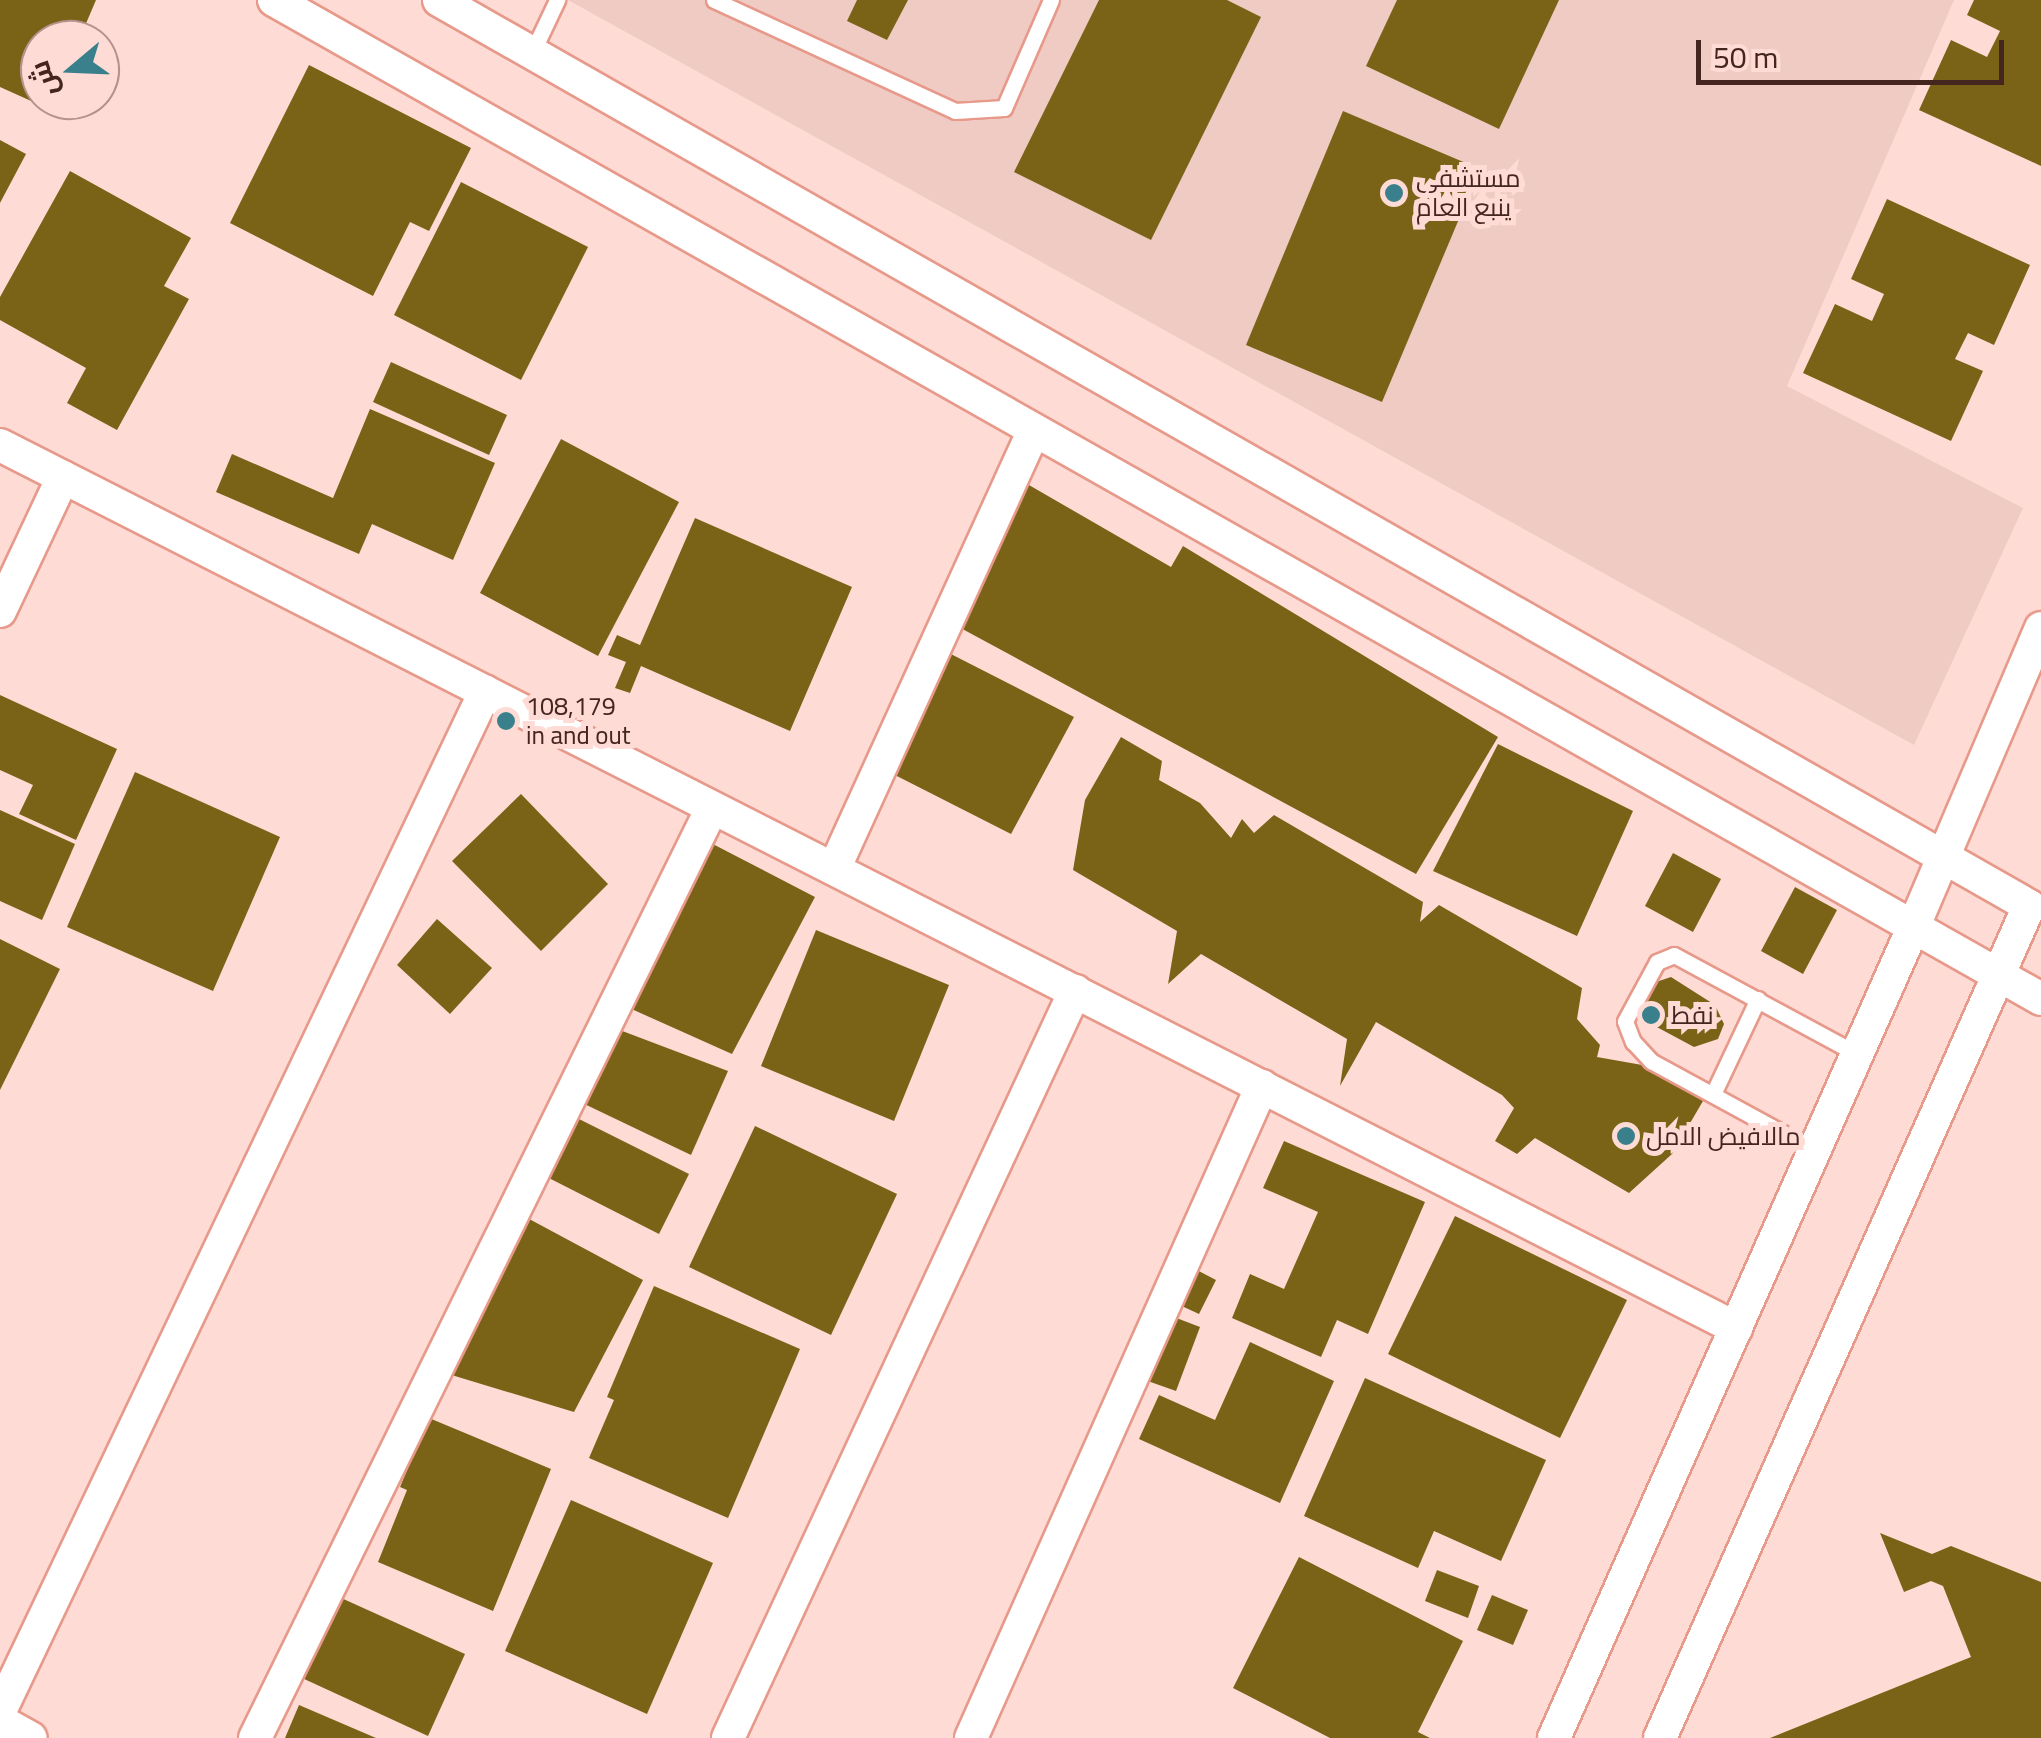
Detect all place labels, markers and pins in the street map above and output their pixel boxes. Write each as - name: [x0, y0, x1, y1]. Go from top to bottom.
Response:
- place label: مستشفى ينبع العام: [1416, 164, 1520, 223]
- marker: مستشفى ينبع العام: [1381, 180, 1407, 206]
- place label: 108,179 in and out: [526, 692, 631, 751]
- marker: 108,179 in and out: [495, 710, 517, 732]
- place label: نفط: [1671, 1000, 1714, 1030]
- marker: نفط: [1640, 1004, 1662, 1026]
- place label: مالافيض الامل: [1646, 1121, 1800, 1151]
- marker: مالافيض الامل: [1615, 1125, 1637, 1147]

